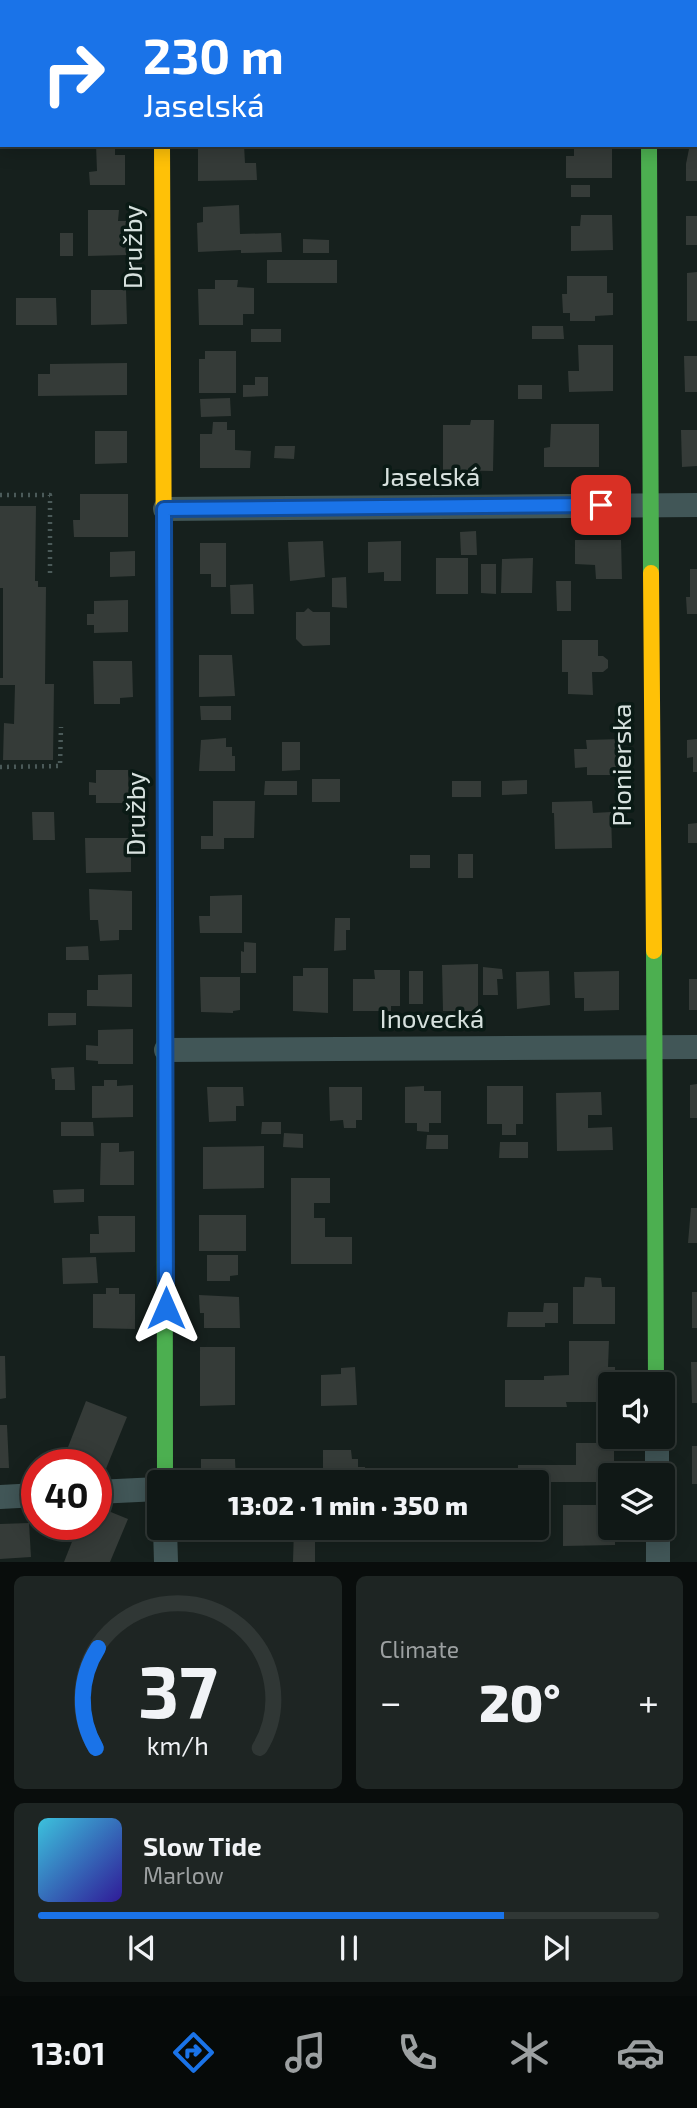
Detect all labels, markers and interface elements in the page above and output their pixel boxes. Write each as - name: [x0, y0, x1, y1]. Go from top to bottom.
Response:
- text: 230 m: [143, 25, 284, 84]
- icon: right: [28, 28, 119, 119]
- text: Jaselská: [143, 85, 265, 123]
- street label: Družby: [116, 205, 147, 289]
- street label: Jaselská: [382, 460, 480, 491]
- pin: [571, 475, 631, 535]
- icon: arrive: [582, 486, 620, 524]
- street label: Pionierska: [605, 703, 636, 827]
- street label: Družby: [119, 772, 150, 856]
- street label: Inovecká: [380, 1002, 484, 1033]
- position arrow: [129, 1271, 203, 1345]
- map controls: [598, 1372, 675, 1540]
- button: sound: [598, 1372, 675, 1449]
- speed limit sign: 40: [21, 1449, 112, 1540]
- button: layers: [598, 1463, 675, 1540]
- text: 13:02 · 1 min · 350 m: [228, 1489, 468, 1520]
- text: Climate: [380, 1635, 459, 1663]
- text: 37: [138, 1646, 218, 1734]
- text: 20°: [479, 1670, 561, 1732]
- text: −: [380, 1678, 402, 1724]
- text: +: [638, 1678, 659, 1724]
- text: km/h: [147, 1730, 209, 1760]
- text: Slow Tide: [143, 1830, 262, 1861]
- text: Marlow: [143, 1861, 224, 1889]
- icon: previous: [123, 1929, 161, 1967]
- icon: pause: [330, 1929, 368, 1967]
- icon: next: [537, 1929, 575, 1967]
- icon: directions: [169, 2028, 218, 2077]
- icon: music: [281, 2028, 330, 2077]
- icon: phone: [393, 2028, 442, 2077]
- icon: climate: [505, 2028, 554, 2077]
- icon: car: [616, 2028, 665, 2077]
- text: 13:01: [31, 2033, 106, 2071]

